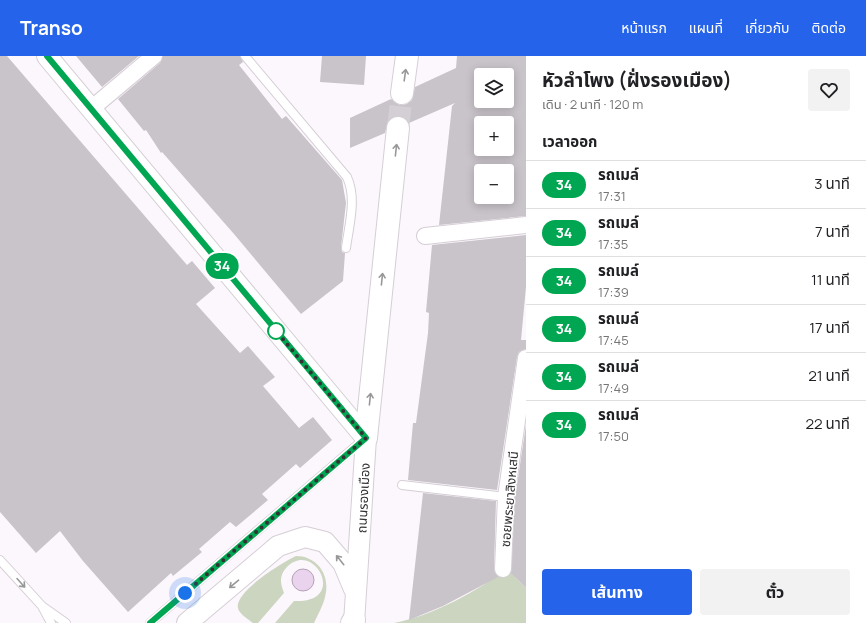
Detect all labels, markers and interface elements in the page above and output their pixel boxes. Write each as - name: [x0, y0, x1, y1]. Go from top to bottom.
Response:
- text: Transo: [20, 15, 83, 41]
- text: หน้าแรก: [621, 18, 667, 37]
- text: แผนที่: [689, 18, 723, 37]
- text: เกี่ยวกับ: [745, 18, 790, 37]
- text: ติดต่อ: [812, 18, 846, 37]
- text: หัวลำโพง (ฝั่งรองเมือง): [542, 67, 732, 93]
- map controls: [474, 68, 514, 204]
- button: layers: [474, 68, 514, 108]
- one-way arrow: [401, 69, 409, 82]
- button: heart: [808, 69, 850, 111]
- text: เดิน · 2 นาที · 120 m: [542, 95, 643, 113]
- button: +: [474, 116, 514, 156]
- text: เวลาออก: [542, 131, 597, 152]
- one-way arrow: [392, 144, 399, 157]
- button: −: [474, 164, 514, 204]
- text: รถเมล์: [598, 164, 639, 185]
- text: 3 นาที: [814, 173, 850, 194]
- text: 34: [556, 175, 572, 194]
- text: 17:31: [598, 187, 626, 205]
- text: รถเมล์: [598, 212, 639, 233]
- text: 7 นาที: [815, 221, 850, 242]
- text: 34: [556, 223, 572, 242]
- text: 17:35: [598, 235, 628, 253]
- line badge: 34: [204, 253, 240, 279]
- text: 34: [214, 256, 230, 275]
- text: รถเมล์: [598, 260, 639, 281]
- text: 11 นาที: [811, 269, 850, 290]
- text: 34: [556, 271, 572, 290]
- one-way arrow: [378, 273, 386, 286]
- text: 17:39: [598, 283, 629, 301]
- text: รถเมล์: [598, 308, 639, 329]
- text: 17 นาที: [809, 317, 850, 338]
- text: 34: [556, 319, 572, 338]
- unlabelled marker: [267, 322, 285, 340]
- text: 17:45: [598, 331, 629, 349]
- text: รถเมล์: [598, 356, 639, 377]
- text: 21 นาที: [808, 365, 850, 386]
- text: 34: [556, 367, 572, 386]
- text: 17:49: [598, 379, 629, 397]
- one-way arrow: [366, 393, 373, 406]
- text: รถเมล์: [598, 404, 639, 425]
- text: 22 นาที: [805, 413, 850, 434]
- text: 34: [556, 415, 572, 434]
- text: 17:50: [598, 427, 629, 445]
- street label: ซอยพระยาสิงหเสนี: [496, 450, 522, 548]
- street label: ถนนรองเมือง: [352, 462, 374, 534]
- one-way arrow: [335, 554, 344, 565]
- button: เส้นทาง: [542, 569, 692, 615]
- button: ตั๋ว: [700, 569, 850, 615]
- one-way arrow: [16, 577, 25, 587]
- one-way arrow: [228, 579, 239, 588]
- your location: [175, 583, 195, 603]

